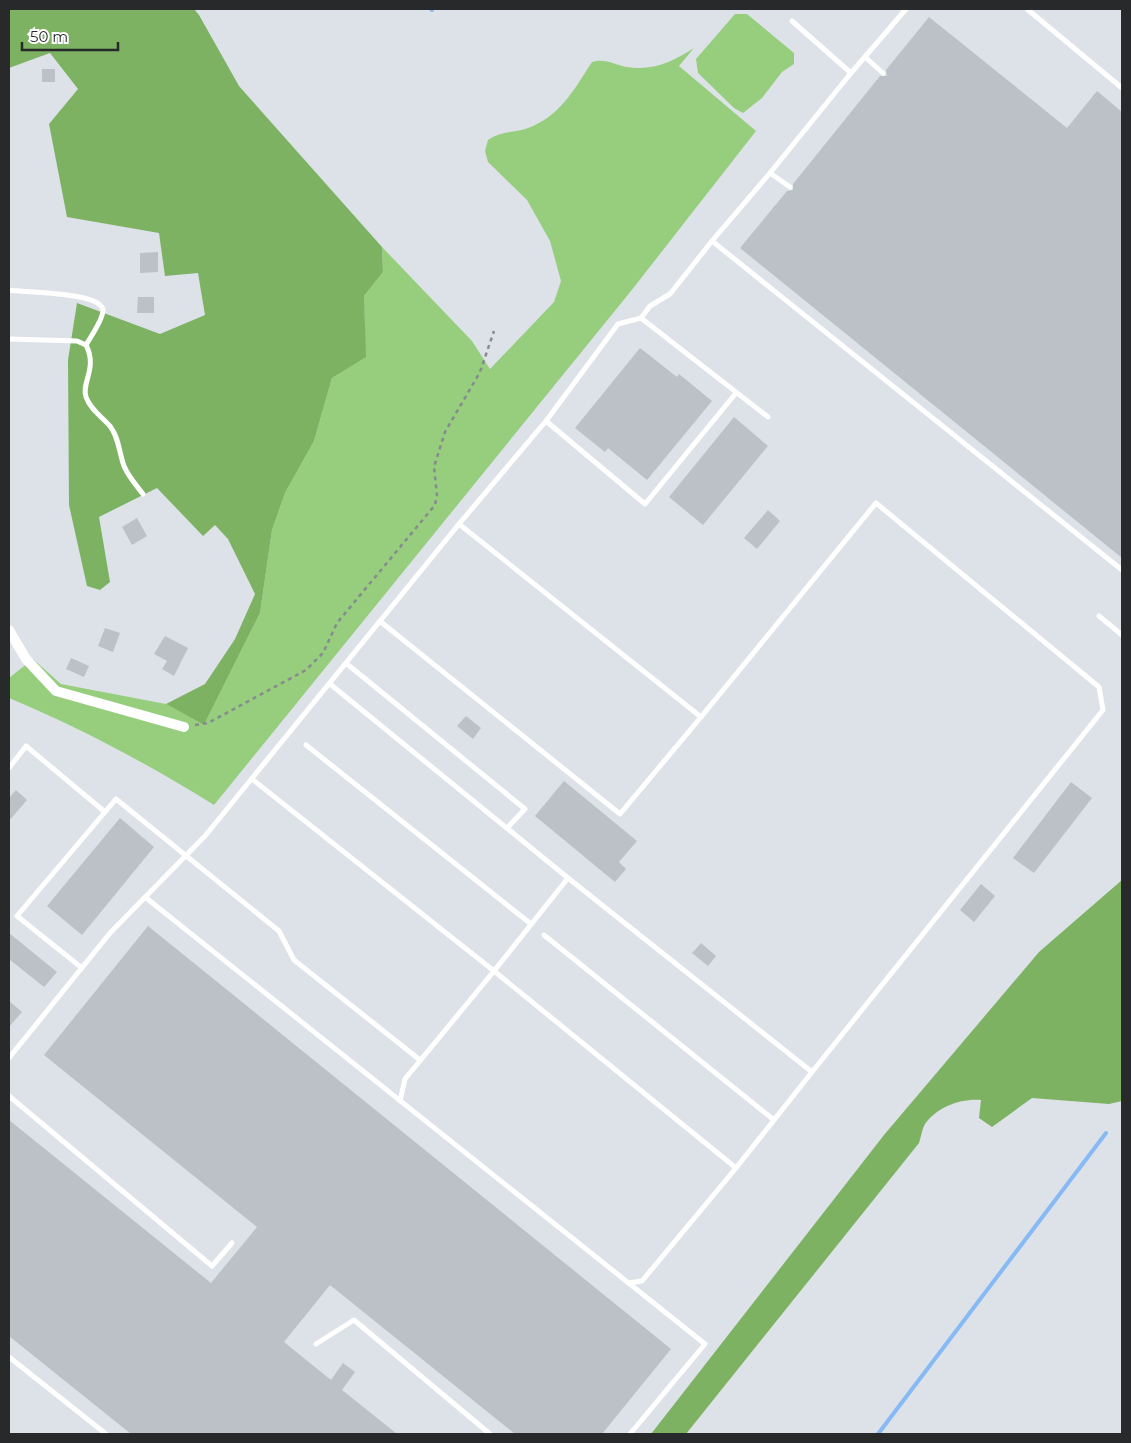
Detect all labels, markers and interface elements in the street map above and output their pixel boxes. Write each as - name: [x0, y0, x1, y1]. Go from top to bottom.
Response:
- scale bar: [22, 20, 119, 52]
- text: 50 m: [30, 27, 68, 46]

